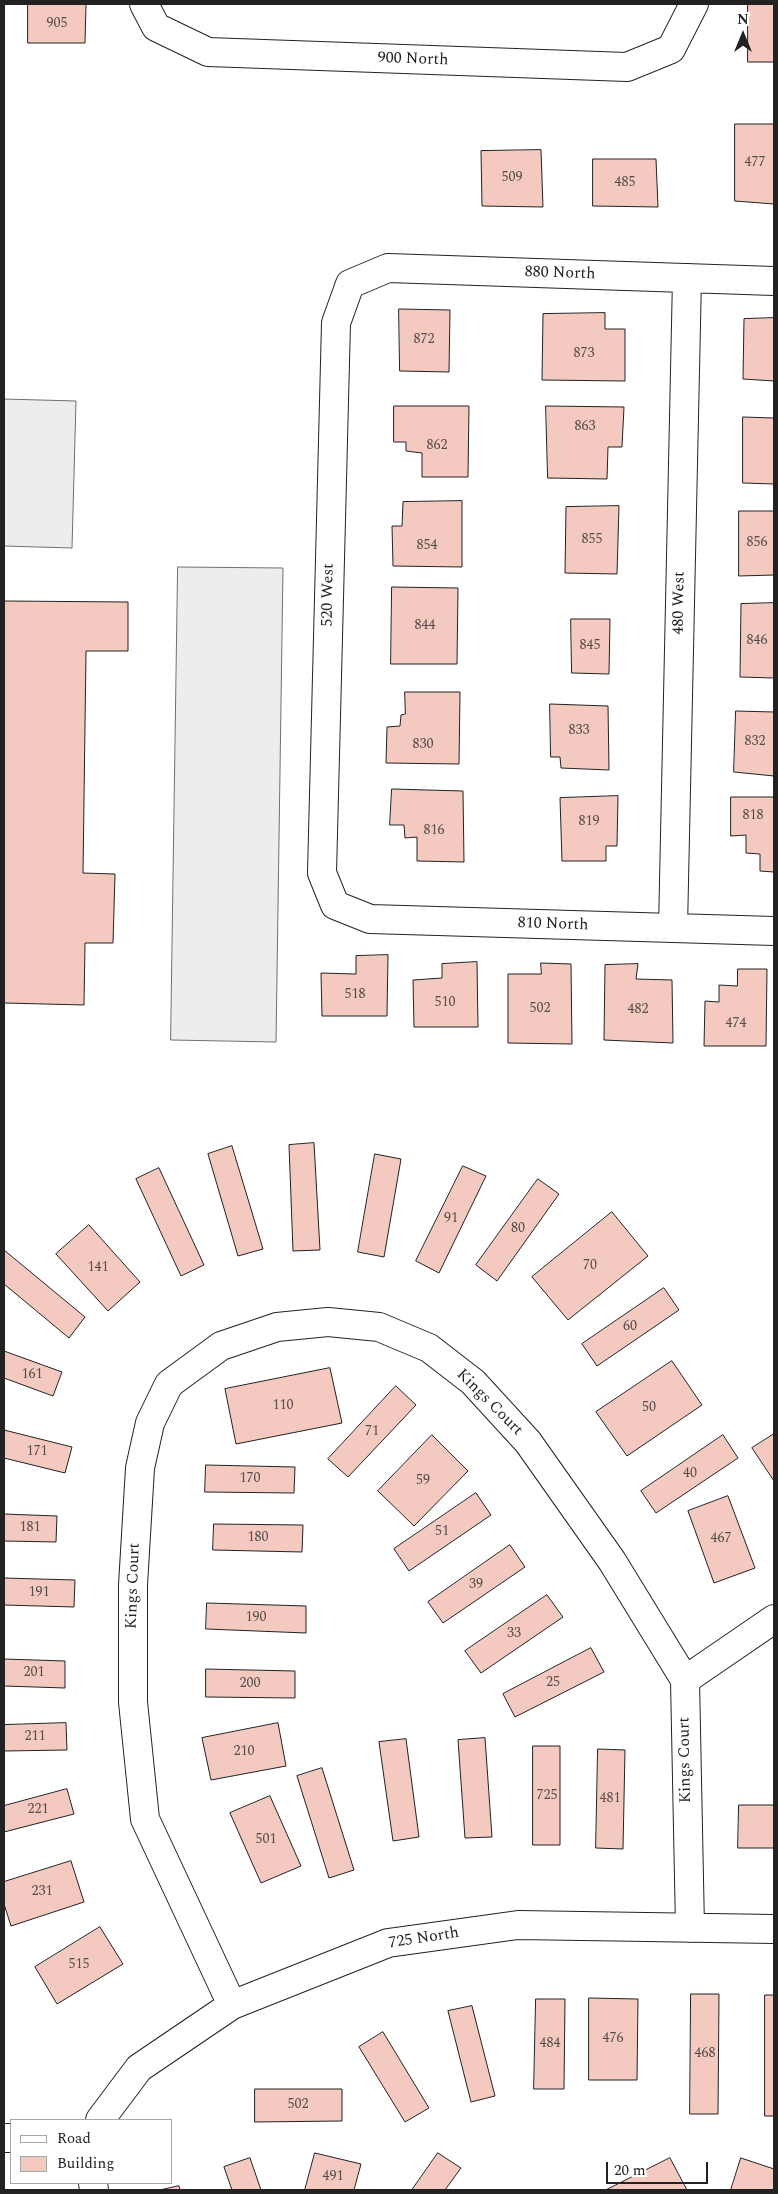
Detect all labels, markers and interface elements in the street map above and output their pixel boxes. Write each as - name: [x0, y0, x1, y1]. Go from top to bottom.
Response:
- text: N: [737, 9, 749, 30]
- north arrow: [718, 10, 768, 60]
- house number: 905: [47, 16, 67, 32]
- street label: 900 North: [377, 49, 449, 71]
- house number: 477: [745, 155, 765, 171]
- house number: 509: [502, 170, 522, 186]
- house number: 485: [615, 175, 635, 191]
- street label: 880 North: [524, 263, 596, 285]
- house number: 872: [414, 332, 434, 348]
- house number: 873: [574, 346, 594, 362]
- house number: 863: [575, 419, 595, 435]
- house number: 862: [427, 438, 447, 454]
- house number: 855: [582, 532, 602, 548]
- house number: 856: [747, 535, 767, 551]
- house number: 854: [417, 538, 437, 554]
- street label: 520 West: [319, 563, 339, 627]
- street label: 480 West: [670, 571, 690, 635]
- house number: 844: [415, 618, 435, 634]
- house number: 846: [747, 633, 767, 649]
- house number: 845: [580, 638, 600, 654]
- house number: 833: [569, 723, 589, 739]
- house number: 832: [745, 734, 765, 750]
- house number: 830: [413, 737, 433, 753]
- house number: 818: [743, 808, 763, 824]
- house number: 819: [579, 814, 599, 830]
- house number: 816: [424, 823, 444, 839]
- street label: 810 North: [517, 914, 589, 936]
- house number: 518: [345, 987, 365, 1003]
- house number: 510: [435, 995, 455, 1011]
- house number: 502: [530, 1001, 550, 1017]
- house number: 482: [628, 1002, 648, 1018]
- house number: 474: [726, 1016, 746, 1032]
- house number: 91: [444, 1211, 458, 1227]
- house number: 80: [511, 1221, 525, 1237]
- house number: 70: [583, 1258, 597, 1274]
- house number: 141: [88, 1260, 108, 1276]
- house number: 60: [623, 1319, 637, 1335]
- street label: Kings Court: [452, 1366, 526, 1440]
- house number: 161: [22, 1367, 42, 1383]
- house number: 110: [273, 1398, 293, 1414]
- house number: 50: [642, 1400, 656, 1416]
- house number: 71: [365, 1424, 379, 1440]
- house number: 171: [27, 1444, 47, 1460]
- house number: 40: [683, 1466, 697, 1482]
- house number: 170: [240, 1471, 260, 1487]
- house number: 59: [416, 1473, 430, 1489]
- house number: 181: [20, 1520, 40, 1536]
- house number: 51: [435, 1524, 449, 1540]
- house number: 180: [248, 1530, 268, 1546]
- house number: 467: [711, 1531, 731, 1547]
- street label: Kings Court: [123, 1543, 145, 1629]
- house number: 39: [469, 1577, 483, 1593]
- house number: 191: [29, 1585, 49, 1601]
- house number: 190: [246, 1610, 266, 1626]
- house number: 33: [507, 1626, 521, 1642]
- house number: 201: [24, 1665, 44, 1681]
- house number: 25: [546, 1675, 560, 1691]
- house number: 200: [240, 1676, 260, 1692]
- street label: Kings Court: [676, 1717, 696, 1803]
- house number: 211: [25, 1729, 45, 1745]
- house number: 210: [234, 1744, 254, 1760]
- house number: 725: [537, 1788, 557, 1804]
- house number: 481: [600, 1791, 620, 1807]
- house number: 221: [28, 1802, 48, 1818]
- house number: 501: [256, 1832, 276, 1848]
- house number: 231: [32, 1884, 52, 1900]
- street label: 725 North: [388, 1924, 460, 1954]
- house number: 515: [69, 1957, 89, 1973]
- house number: 476: [603, 2031, 623, 2047]
- house number: 484: [540, 2036, 560, 2052]
- house number: 468: [695, 2046, 715, 2062]
- house number: 502: [288, 2097, 308, 2113]
- legend: [10, 2119, 172, 2184]
- text: Road: [57, 2127, 91, 2150]
- text: Building: [57, 2152, 114, 2175]
- scale bar: [608, 2152, 710, 2184]
- text: 20 m: [614, 2159, 646, 2182]
- house number: 491: [323, 2169, 343, 2185]

